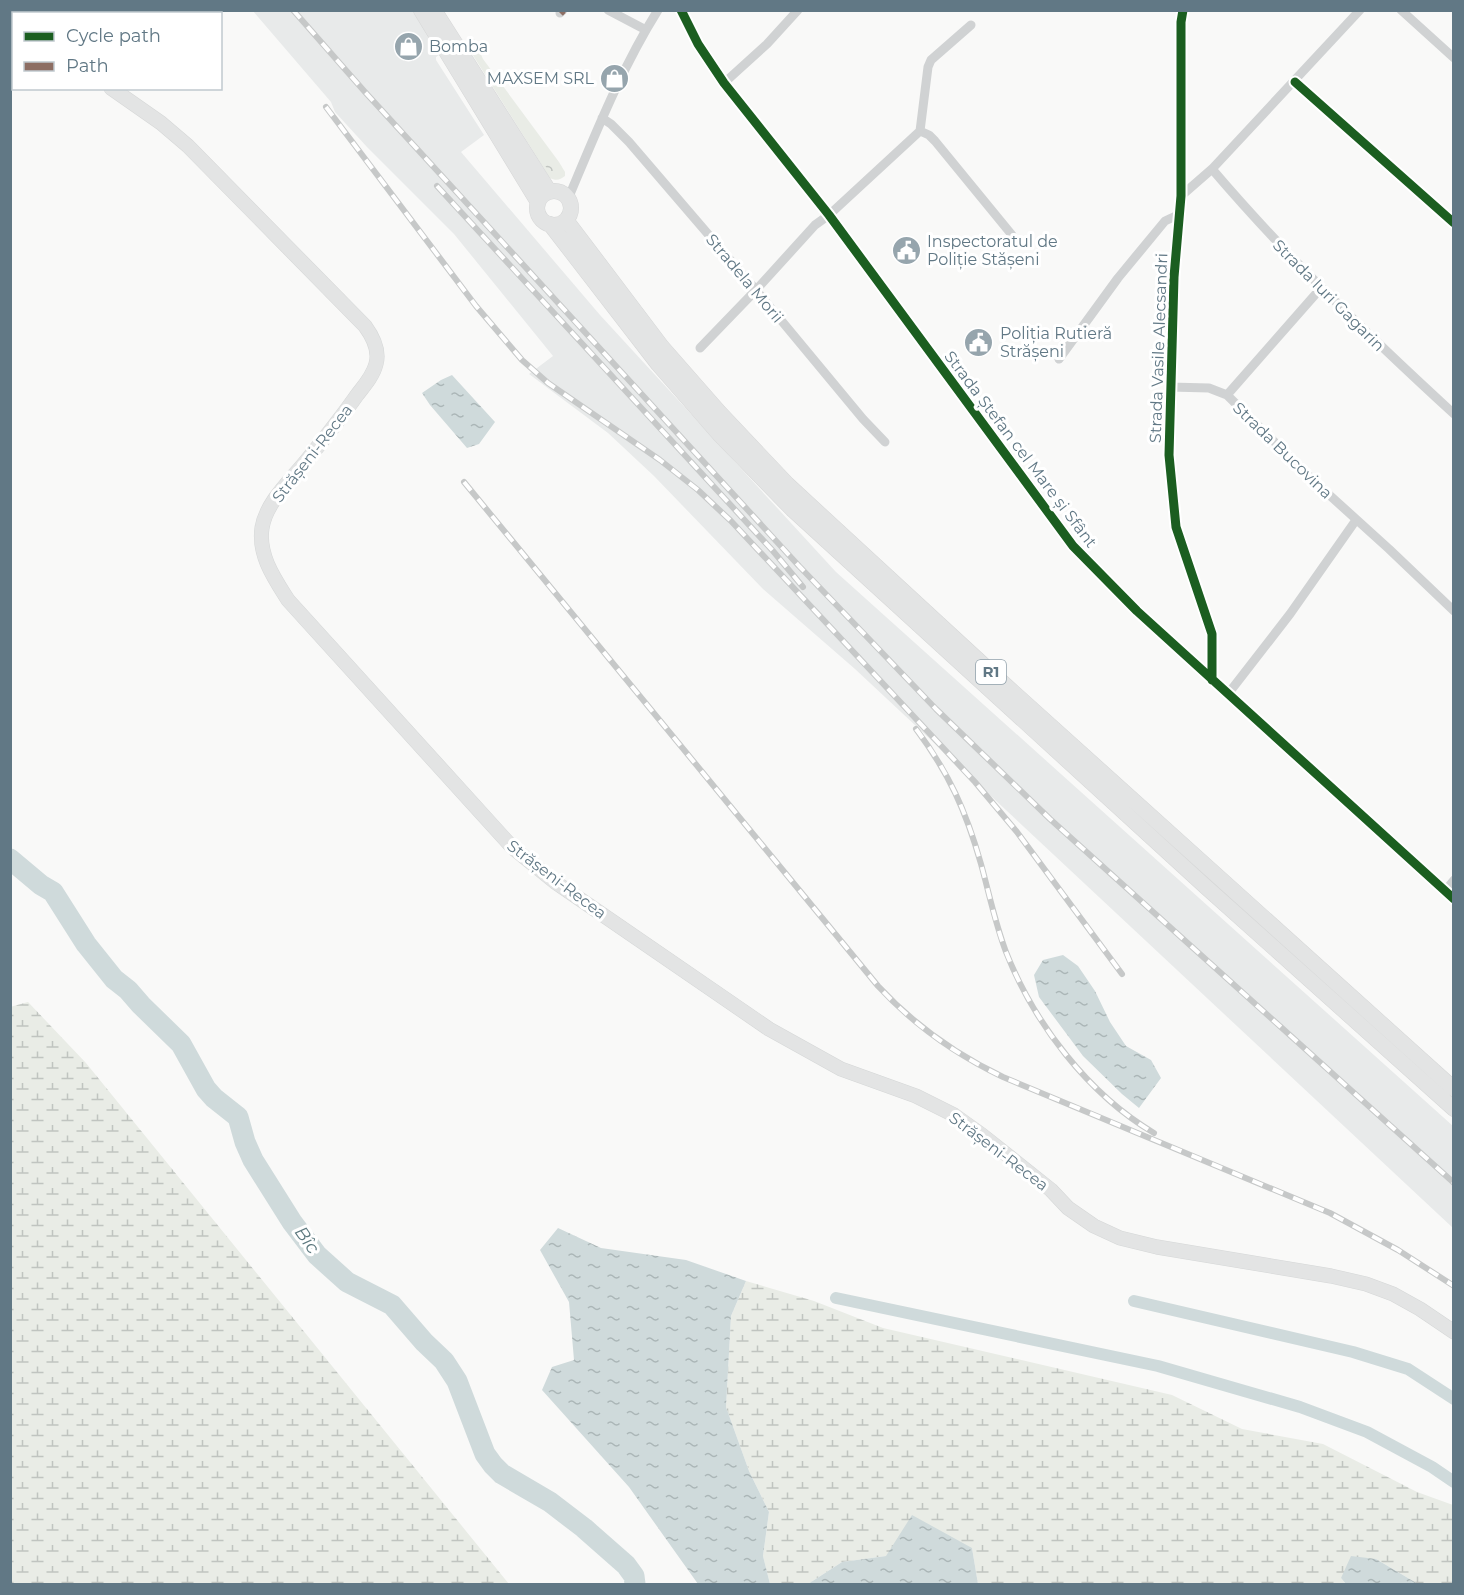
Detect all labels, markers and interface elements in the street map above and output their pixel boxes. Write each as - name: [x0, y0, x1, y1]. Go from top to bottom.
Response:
- legend: [12, 12, 222, 90]
- text: Cycle path: [66, 25, 161, 47]
- shop icon: Bomba: [392, 30, 424, 62]
- place label: Bomba: [429, 37, 488, 56]
- text: Path: [66, 55, 109, 77]
- shop icon: MAXSEM SRL: [599, 62, 631, 94]
- place label: MAXSEM SRL: [487, 69, 595, 88]
- street label: Stradela Morii: [702, 230, 787, 327]
- place label: Inspectoratul de Poliție Stășeni: [927, 232, 1058, 270]
- public building icon: Inspectoratul de Poliție Stășeni: [890, 234, 922, 266]
- street label: Strada Iuri Gagarin: [1269, 236, 1388, 355]
- street label: Strada Vasile Alecsandri: [1146, 253, 1171, 443]
- place label: Poliția Rutieră Strășeni: [1000, 324, 1112, 362]
- public building icon: Poliția Rutieră Strășeni: [963, 326, 995, 358]
- street label: Strada Ștefan cel Mare și Sfânt: [940, 347, 1101, 552]
- street label: Strada Bucovina: [1229, 398, 1336, 503]
- street label: Strășeni-Recea: [268, 400, 357, 507]
- road number: R1: [976, 660, 1006, 684]
- street label: Strășeni-Recea: [503, 836, 610, 924]
- street label: Strășeni-Recea: [945, 1108, 1052, 1196]
- water label: Bîc: [290, 1222, 324, 1258]

